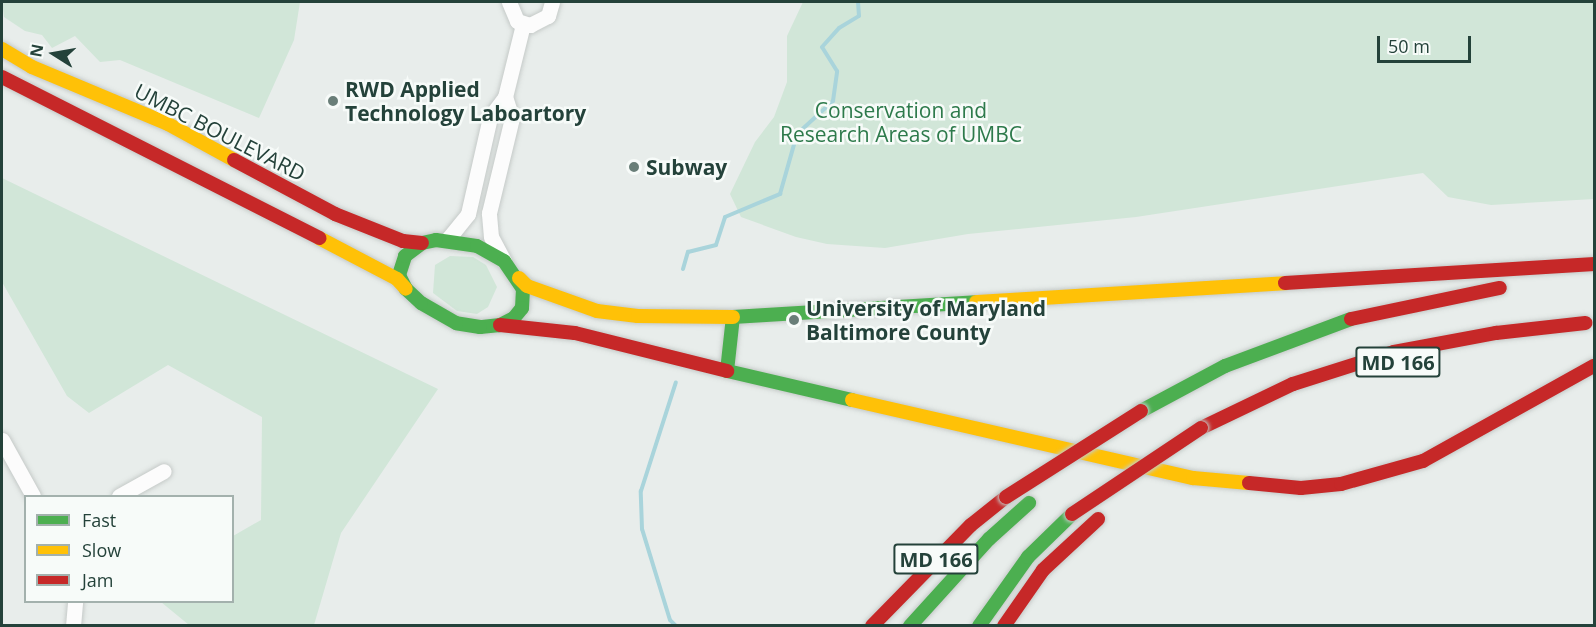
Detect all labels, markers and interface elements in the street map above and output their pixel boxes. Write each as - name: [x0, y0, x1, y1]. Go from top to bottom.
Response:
- north arrow: [24, 24, 84, 84]
- scale bar: [1380, 24, 1474, 62]
- text: 50 m: [1388, 34, 1430, 58]
- text: N: [24, 42, 48, 59]
- place label: RWD Applied Technology Laboartory: [345, 76, 586, 126]
- street label: UMBC BOULEVARD: [130, 78, 310, 186]
- marker: RWD Applied Technology Laboartory: [326, 94, 340, 108]
- park label: Conservation and Research Areas of UMBC: [780, 97, 1022, 147]
- place label: Subway: [646, 154, 727, 180]
- marker: Subway: [627, 160, 641, 174]
- place label: University of Maryland Baltimore County: [806, 295, 1046, 345]
- marker: University of Maryland Baltimore County: [787, 313, 801, 327]
- road number: MD 166: [1354, 345, 1442, 379]
- legend: [24, 495, 234, 603]
- text: Fast: [82, 508, 116, 532]
- text: Slow: [82, 538, 121, 562]
- road number: MD 166: [892, 542, 980, 576]
- text: Jam: [82, 568, 114, 592]

